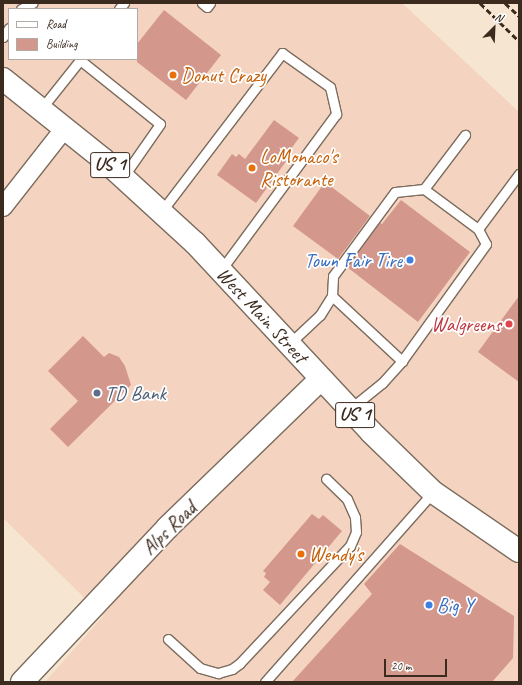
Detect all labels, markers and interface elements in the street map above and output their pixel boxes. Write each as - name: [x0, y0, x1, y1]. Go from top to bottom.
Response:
- legend: [8, 8, 138, 60]
- north arrow: [474, 8, 514, 48]
- text: N: [493, 9, 505, 25]
- text: Road: [46, 16, 66, 32]
- text: Building: [46, 36, 78, 52]
- place label: Donut Crazy: [181, 63, 266, 87]
- marker: Donut Crazy: [168, 70, 178, 80]
- place label: LoMonaco's Ristorante: [260, 144, 337, 191]
- road number: US 1: [90, 148, 130, 182]
- marker: LoMonaco's Ristorante: [247, 163, 257, 173]
- place label: Town Fair Tire: [304, 248, 402, 272]
- marker: Town Fair Tire: [405, 255, 415, 265]
- street label: West Main Street: [211, 262, 313, 368]
- place label: Walgreens: [431, 312, 501, 336]
- marker: Walgreens: [504, 319, 514, 329]
- place label: TD Bank: [105, 381, 166, 405]
- marker: TD Bank: [92, 388, 102, 398]
- road number: US 1: [335, 398, 375, 432]
- street label: Alps Road: [137, 496, 201, 560]
- place label: Wendy's: [309, 542, 363, 566]
- marker: Wendy's: [296, 549, 306, 559]
- place label: Big Y: [437, 593, 473, 617]
- marker: Big Y: [424, 600, 434, 610]
- scale bar: [386, 651, 449, 677]
- text: 20 m: [391, 658, 411, 674]

